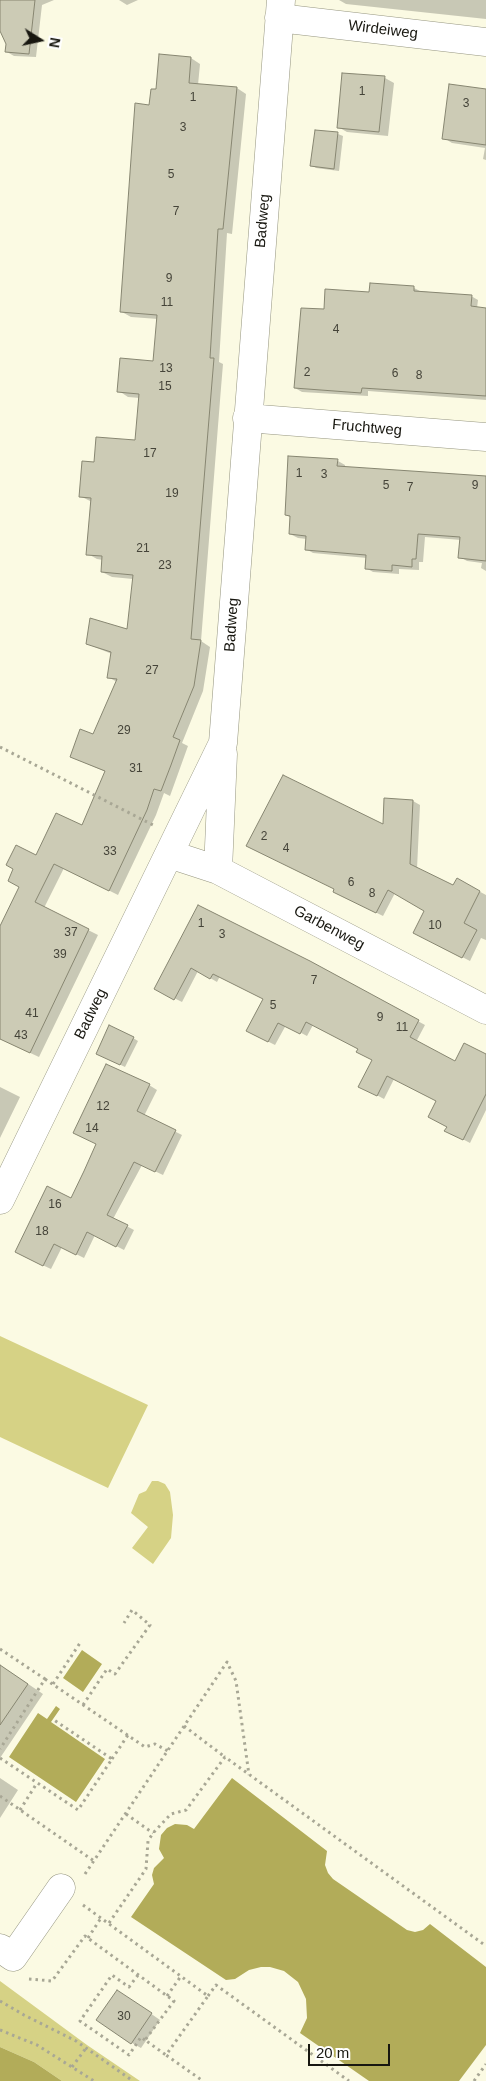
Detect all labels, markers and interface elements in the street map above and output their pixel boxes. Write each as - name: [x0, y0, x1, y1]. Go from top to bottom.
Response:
- north arrow: [15, 15, 65, 65]
- street label: Wirdeiweg: [347, 17, 419, 43]
- text: N: [46, 36, 64, 49]
- house number: 1: [359, 85, 365, 99]
- house number: 1: [190, 91, 196, 105]
- house number: 3: [463, 97, 469, 111]
- house number: 3: [180, 121, 186, 135]
- house number: 5: [168, 168, 174, 182]
- street label: Badweg: [252, 193, 274, 249]
- house number: 7: [173, 205, 179, 219]
- house number: 9: [166, 272, 172, 286]
- house number: 11: [161, 296, 173, 310]
- house number: 4: [333, 323, 339, 337]
- house number: 13: [159, 362, 173, 376]
- house number: 2: [304, 366, 310, 380]
- house number: 6: [392, 367, 398, 381]
- house number: 8: [416, 369, 422, 383]
- house number: 15: [158, 380, 172, 394]
- street label: Fruchtweg: [331, 416, 403, 440]
- house number: 17: [143, 447, 157, 461]
- house number: 1: [296, 467, 302, 481]
- house number: 3: [321, 468, 327, 482]
- house number: 5: [383, 479, 389, 493]
- house number: 9: [472, 479, 478, 493]
- house number: 7: [407, 481, 413, 495]
- house number: 19: [165, 487, 179, 501]
- house number: 21: [136, 542, 150, 556]
- house number: 23: [158, 559, 172, 573]
- street label: Badweg: [221, 597, 243, 653]
- house number: 27: [145, 664, 159, 678]
- house number: 29: [117, 724, 131, 738]
- house number: 31: [129, 762, 143, 776]
- house number: 2: [261, 830, 267, 844]
- house number: 4: [283, 842, 289, 856]
- house number: 33: [103, 845, 117, 859]
- house number: 6: [348, 876, 354, 890]
- house number: 8: [369, 887, 375, 901]
- street label: Garbenweg: [291, 902, 367, 954]
- house number: 1: [198, 917, 204, 931]
- house number: 10: [428, 919, 442, 933]
- house number: 37: [64, 926, 78, 940]
- house number: 3: [219, 928, 225, 942]
- house number: 39: [53, 948, 67, 962]
- house number: 7: [311, 974, 317, 988]
- street label: Badweg: [71, 986, 111, 1042]
- house number: 5: [270, 999, 276, 1013]
- house number: 41: [25, 1007, 39, 1021]
- house number: 9: [377, 1011, 383, 1025]
- house number: 11: [396, 1021, 408, 1035]
- house number: 43: [14, 1029, 28, 1043]
- house number: 12: [96, 1100, 110, 1114]
- house number: 14: [85, 1122, 99, 1136]
- house number: 16: [48, 1198, 62, 1212]
- house number: 18: [35, 1225, 49, 1239]
- house number: 30: [117, 2010, 131, 2024]
- scale bar: [311, 2034, 394, 2066]
- text: 20 m: [316, 2044, 349, 2061]

